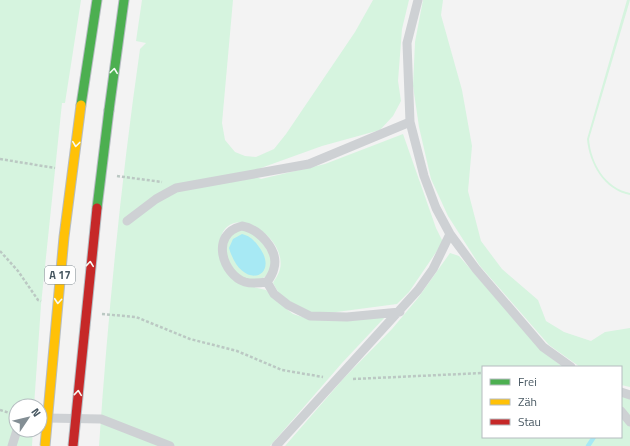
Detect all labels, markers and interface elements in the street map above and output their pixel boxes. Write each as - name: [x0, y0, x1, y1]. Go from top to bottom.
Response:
- one-way arrow: [109, 68, 118, 75]
- one-way arrow: [72, 141, 81, 147]
- one-way arrow: [86, 261, 95, 267]
- road number: A 17: [45, 266, 75, 284]
- one-way arrow: [54, 298, 63, 304]
- legend: [482, 366, 622, 438]
- text: Frei: [518, 372, 537, 391]
- one-way arrow: [73, 390, 82, 396]
- text: Zäh: [518, 392, 537, 411]
- north arrow: [8, 398, 48, 438]
- text: N: [27, 405, 45, 420]
- text: Stau: [518, 412, 541, 431]

